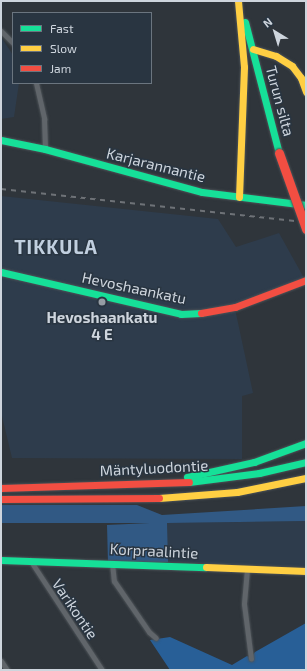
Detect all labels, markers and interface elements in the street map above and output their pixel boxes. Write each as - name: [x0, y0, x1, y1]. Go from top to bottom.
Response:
- legend: [12, 12, 152, 84]
- north arrow: [255, 12, 295, 52]
- text: N: [260, 15, 274, 30]
- text: Fast: [50, 21, 73, 35]
- text: Slow: [50, 41, 77, 55]
- text: Jam: [50, 61, 71, 75]
- street label: Turun silta: [262, 64, 298, 138]
- street label: Karjarannantie: [105, 144, 207, 186]
- district label: TIKKULA: [14, 236, 98, 258]
- street label: Hevoshaankatu: [80, 268, 188, 308]
- marker: Hevoshaankatu 4 E: [97, 297, 107, 307]
- place label: Hevoshaankatu 4 E: [46, 308, 158, 343]
- street label: Mäntyluodontie: [99, 456, 209, 480]
- street label: Korpraalintie: [109, 540, 199, 562]
- street label: Varikontie: [48, 575, 102, 643]

